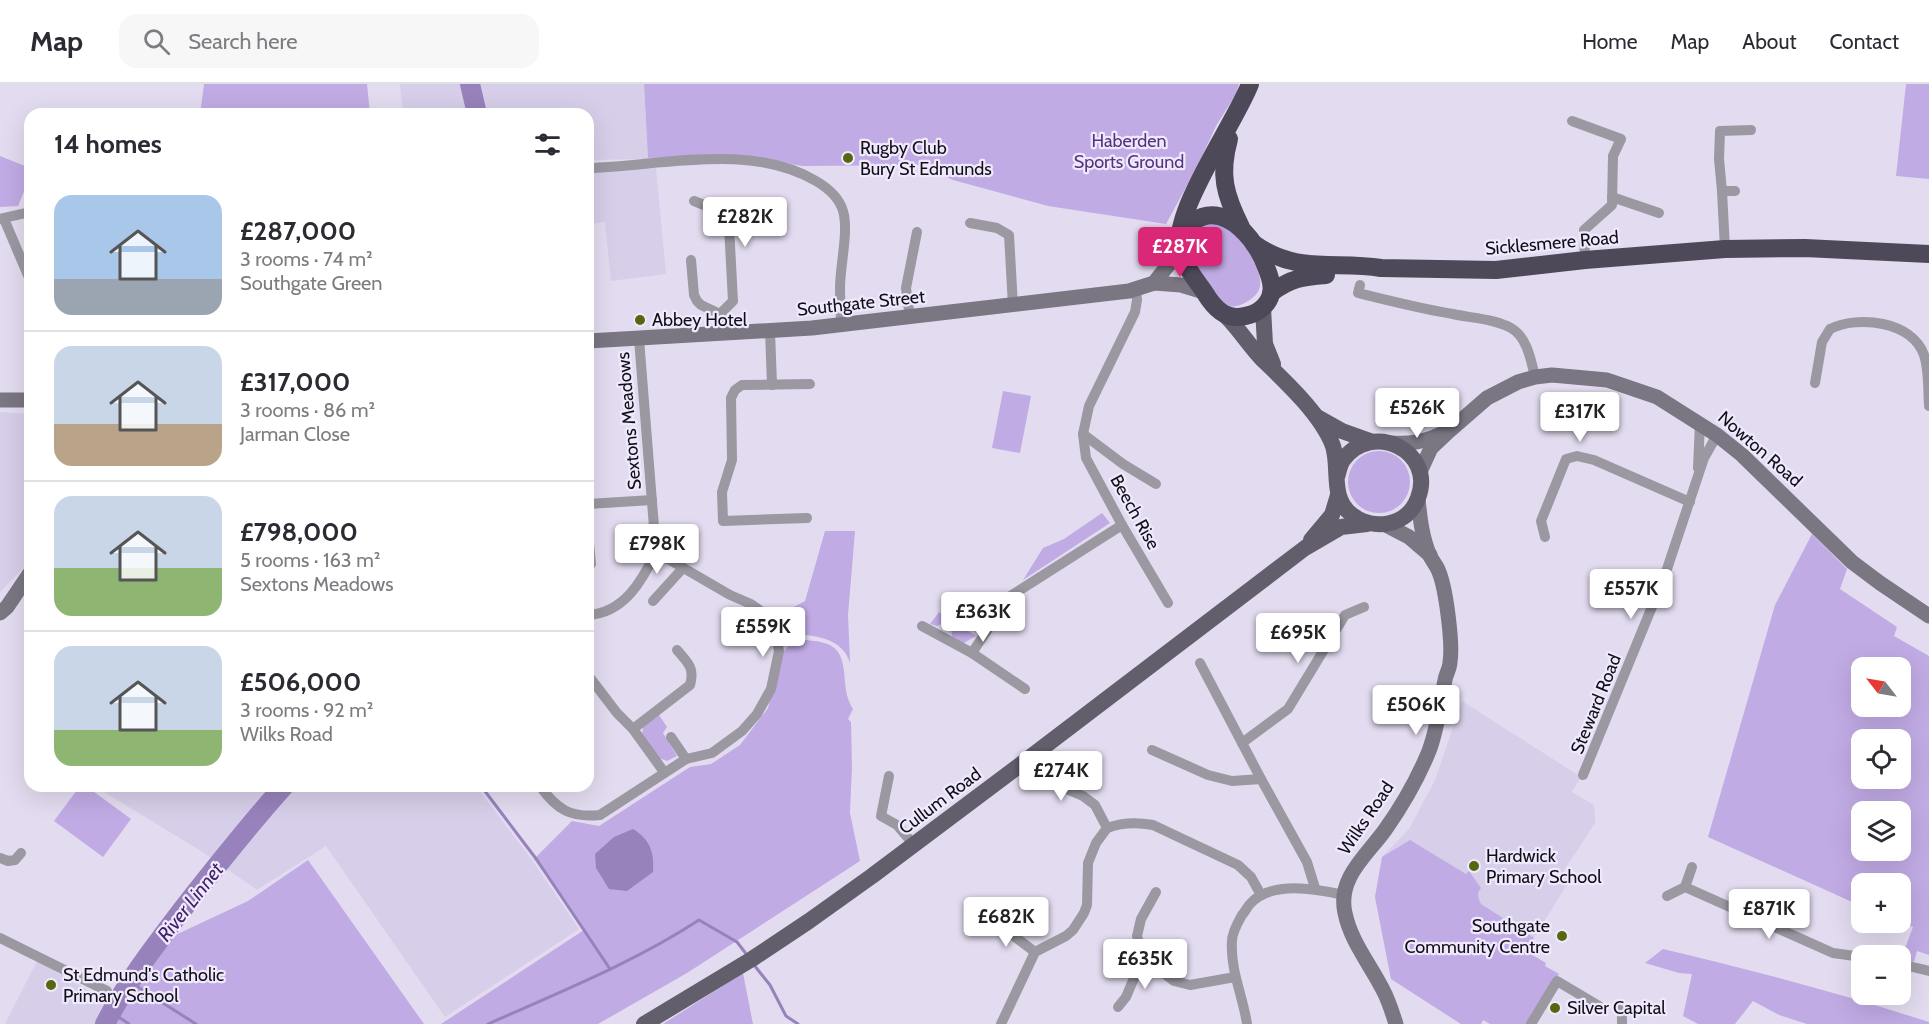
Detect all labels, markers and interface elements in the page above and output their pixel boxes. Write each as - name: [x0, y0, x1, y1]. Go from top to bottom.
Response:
- search box: [119, 14, 539, 68]
- text: Map: [30, 24, 83, 58]
- icon: search: [140, 25, 173, 58]
- text: Search here: [188, 28, 297, 55]
- text: Home: [1582, 29, 1638, 54]
- text: Map: [1671, 29, 1709, 54]
- text: About: [1742, 29, 1796, 54]
- text: Contact: [1829, 29, 1899, 54]
- text: 14 homes: [54, 128, 162, 160]
- icon: filters: [531, 128, 564, 161]
- park label: Haberden Sports Ground: [1074, 130, 1184, 173]
- place label: Rugby Club Bury St Edmunds: [860, 137, 992, 180]
- marker: Rugby Club Bury St Edmunds: [841, 151, 855, 165]
- pin: £282K: [703, 197, 787, 248]
- text: £282K: [717, 204, 773, 228]
- text: £287,000: [240, 215, 356, 247]
- icon: home: [102, 219, 174, 291]
- street label: Sicklesmere Road: [1484, 226, 1620, 260]
- pin: £287K: [1138, 227, 1222, 278]
- text: £287K: [1152, 234, 1208, 258]
- text: 3 rooms · 74 m²: [240, 247, 373, 271]
- text: Southgate Green: [240, 271, 383, 295]
- street label: Southgate Street: [796, 285, 926, 321]
- place label: Abbey Hotel: [652, 309, 748, 331]
- marker: Abbey Hotel: [633, 313, 647, 327]
- street label: Sextons Meadows: [612, 351, 646, 491]
- text: £317,000: [240, 366, 350, 398]
- icon: home: [102, 370, 174, 442]
- pin: £526K: [1375, 388, 1459, 439]
- pin: £317K: [1538, 392, 1622, 443]
- text: £526K: [1389, 395, 1445, 419]
- text: 3 rooms · 86 m²: [240, 398, 375, 422]
- text: £317K: [1554, 399, 1606, 423]
- street label: Nowton Road: [1713, 406, 1807, 492]
- text: Jarman Close: [240, 422, 350, 446]
- street label: Beech Rise: [1105, 471, 1165, 553]
- text: £798,000: [240, 516, 358, 548]
- icon: home: [102, 520, 174, 592]
- pin: £798K: [615, 524, 699, 575]
- text: £798K: [629, 531, 685, 555]
- text: 5 rooms · 163 m²: [240, 548, 380, 572]
- pin: £557K: [1589, 569, 1673, 620]
- text: Sextons Meadows: [240, 572, 394, 596]
- text: £557K: [1604, 576, 1658, 600]
- pin: £363K: [941, 592, 1025, 643]
- text: £363K: [955, 599, 1011, 623]
- pin: £559K: [721, 607, 805, 658]
- pin: £695K: [1256, 613, 1340, 664]
- text: £559K: [735, 614, 791, 638]
- text: £695K: [1270, 620, 1326, 644]
- street label: Steward Road: [1566, 651, 1626, 757]
- north arrow: [1851, 657, 1911, 717]
- map controls: [1851, 657, 1911, 1005]
- text: £506,000: [240, 666, 361, 698]
- icon: home: [102, 670, 174, 742]
- pin: £506K: [1374, 685, 1458, 736]
- text: £506K: [1386, 692, 1446, 716]
- text: 3 rooms · 92 m²: [240, 698, 373, 722]
- text: Wilks Road: [240, 722, 333, 746]
- button: locate: [1851, 729, 1911, 789]
- pin: £274K: [1019, 751, 1103, 802]
- text: £274K: [1033, 758, 1089, 782]
- street label: Cullum Road: [895, 763, 985, 839]
- street label: Wilks Road: [1333, 777, 1399, 859]
- button: layers: [1851, 801, 1911, 861]
- place label: Hardwick Primary School: [1486, 845, 1602, 888]
- water label: River Linnet: [152, 857, 229, 946]
- marker: Hardwick Primary School: [1467, 859, 1481, 873]
- button: +: [1851, 873, 1911, 933]
- pin: £871K: [1727, 889, 1811, 940]
- text: £871K: [1743, 896, 1795, 920]
- pin: £682K: [964, 897, 1048, 948]
- text: £682K: [978, 904, 1034, 928]
- place label: Southgate Community Centre: [1404, 915, 1550, 958]
- marker: Southgate Community Centre: [1555, 929, 1569, 943]
- pin: £635K: [1103, 939, 1187, 990]
- button: −: [1851, 945, 1911, 1005]
- text: £635K: [1117, 946, 1173, 970]
- place label: St Edmund's Catholic Primary School: [63, 964, 224, 1007]
- marker: St Edmund's Catholic Primary School: [44, 978, 58, 992]
- place label: Silver Capital: [1567, 997, 1666, 1019]
- marker: Silver Capital: [1548, 1001, 1562, 1015]

